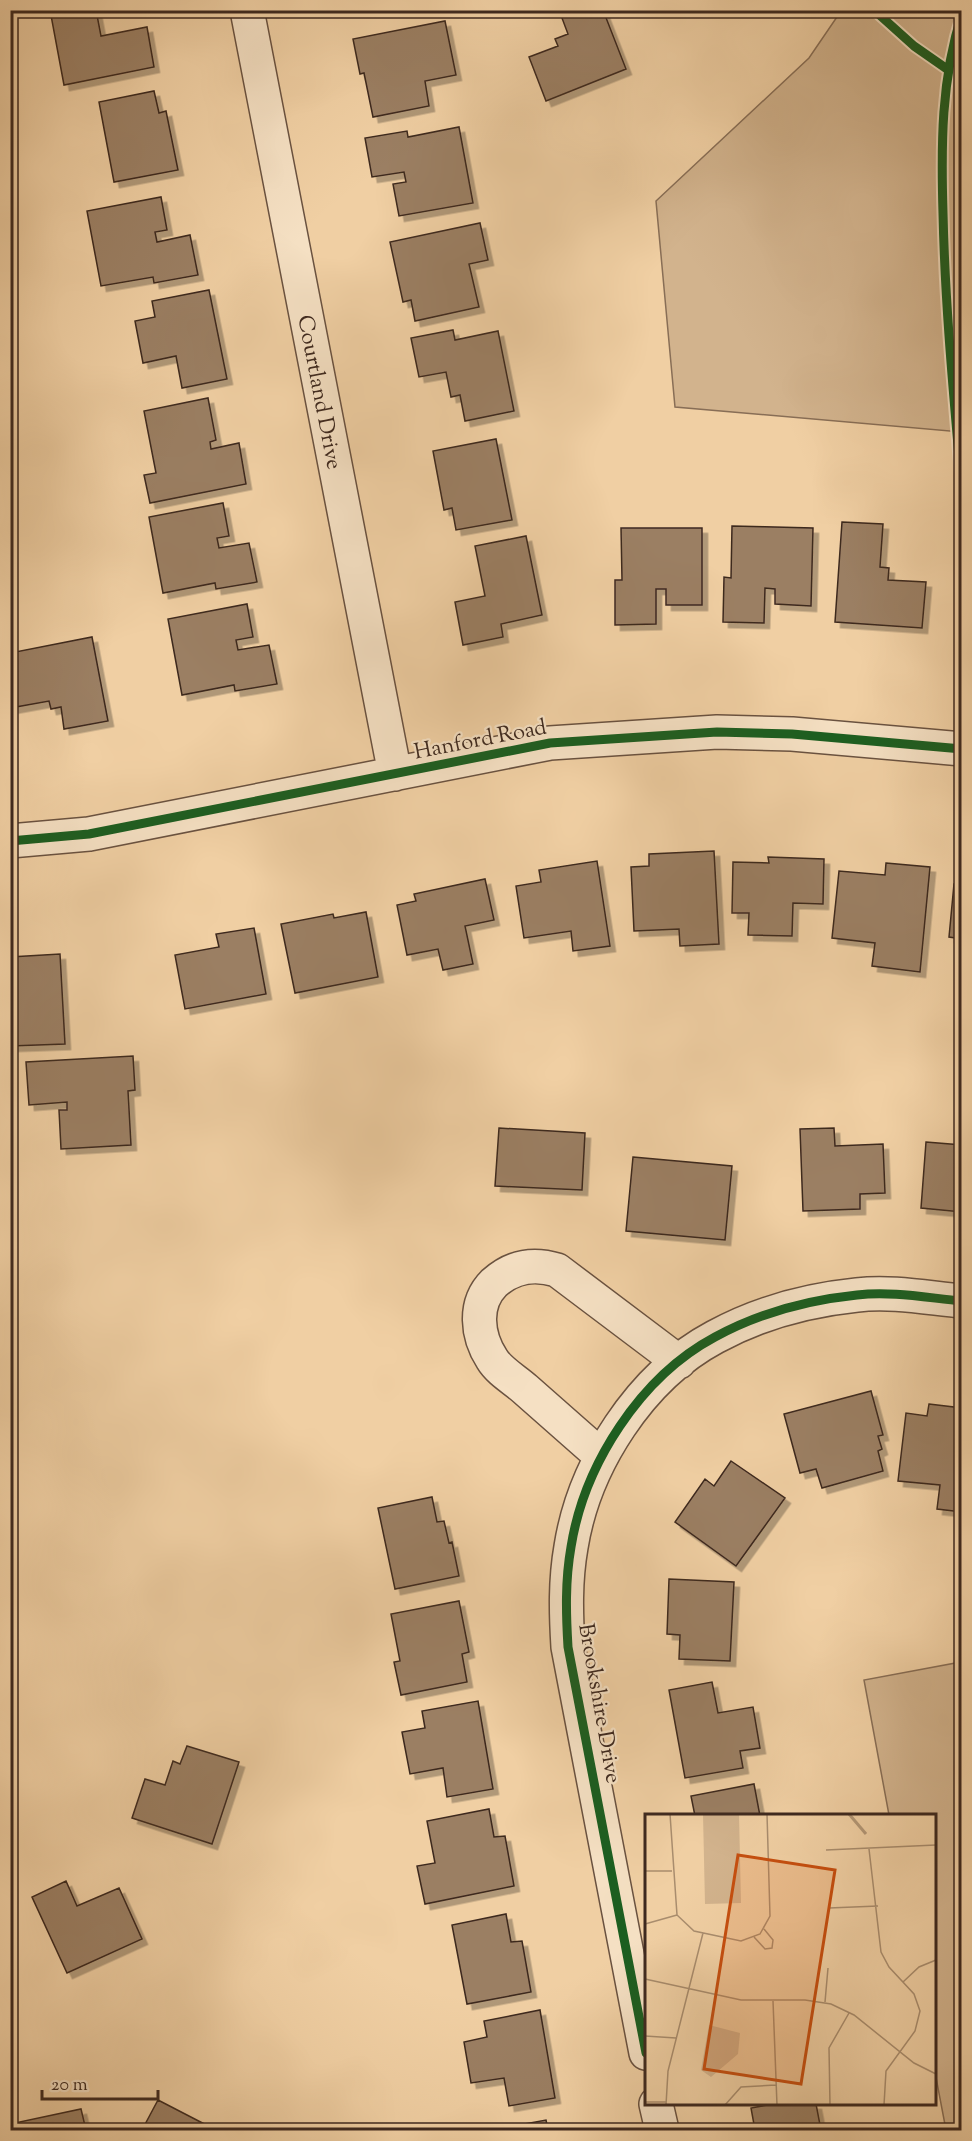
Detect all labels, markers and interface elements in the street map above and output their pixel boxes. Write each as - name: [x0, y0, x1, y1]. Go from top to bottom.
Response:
- street label: Courtland Drive: [287, 313, 349, 473]
- street label: Hanford Road: [411, 712, 550, 769]
- street label: Brookshire Drive: [568, 1621, 628, 1786]
- inset map: [645, 1814, 936, 2105]
- scale bar: [42, 2063, 158, 2101]
- text: 20 m: [51, 2073, 88, 2099]

